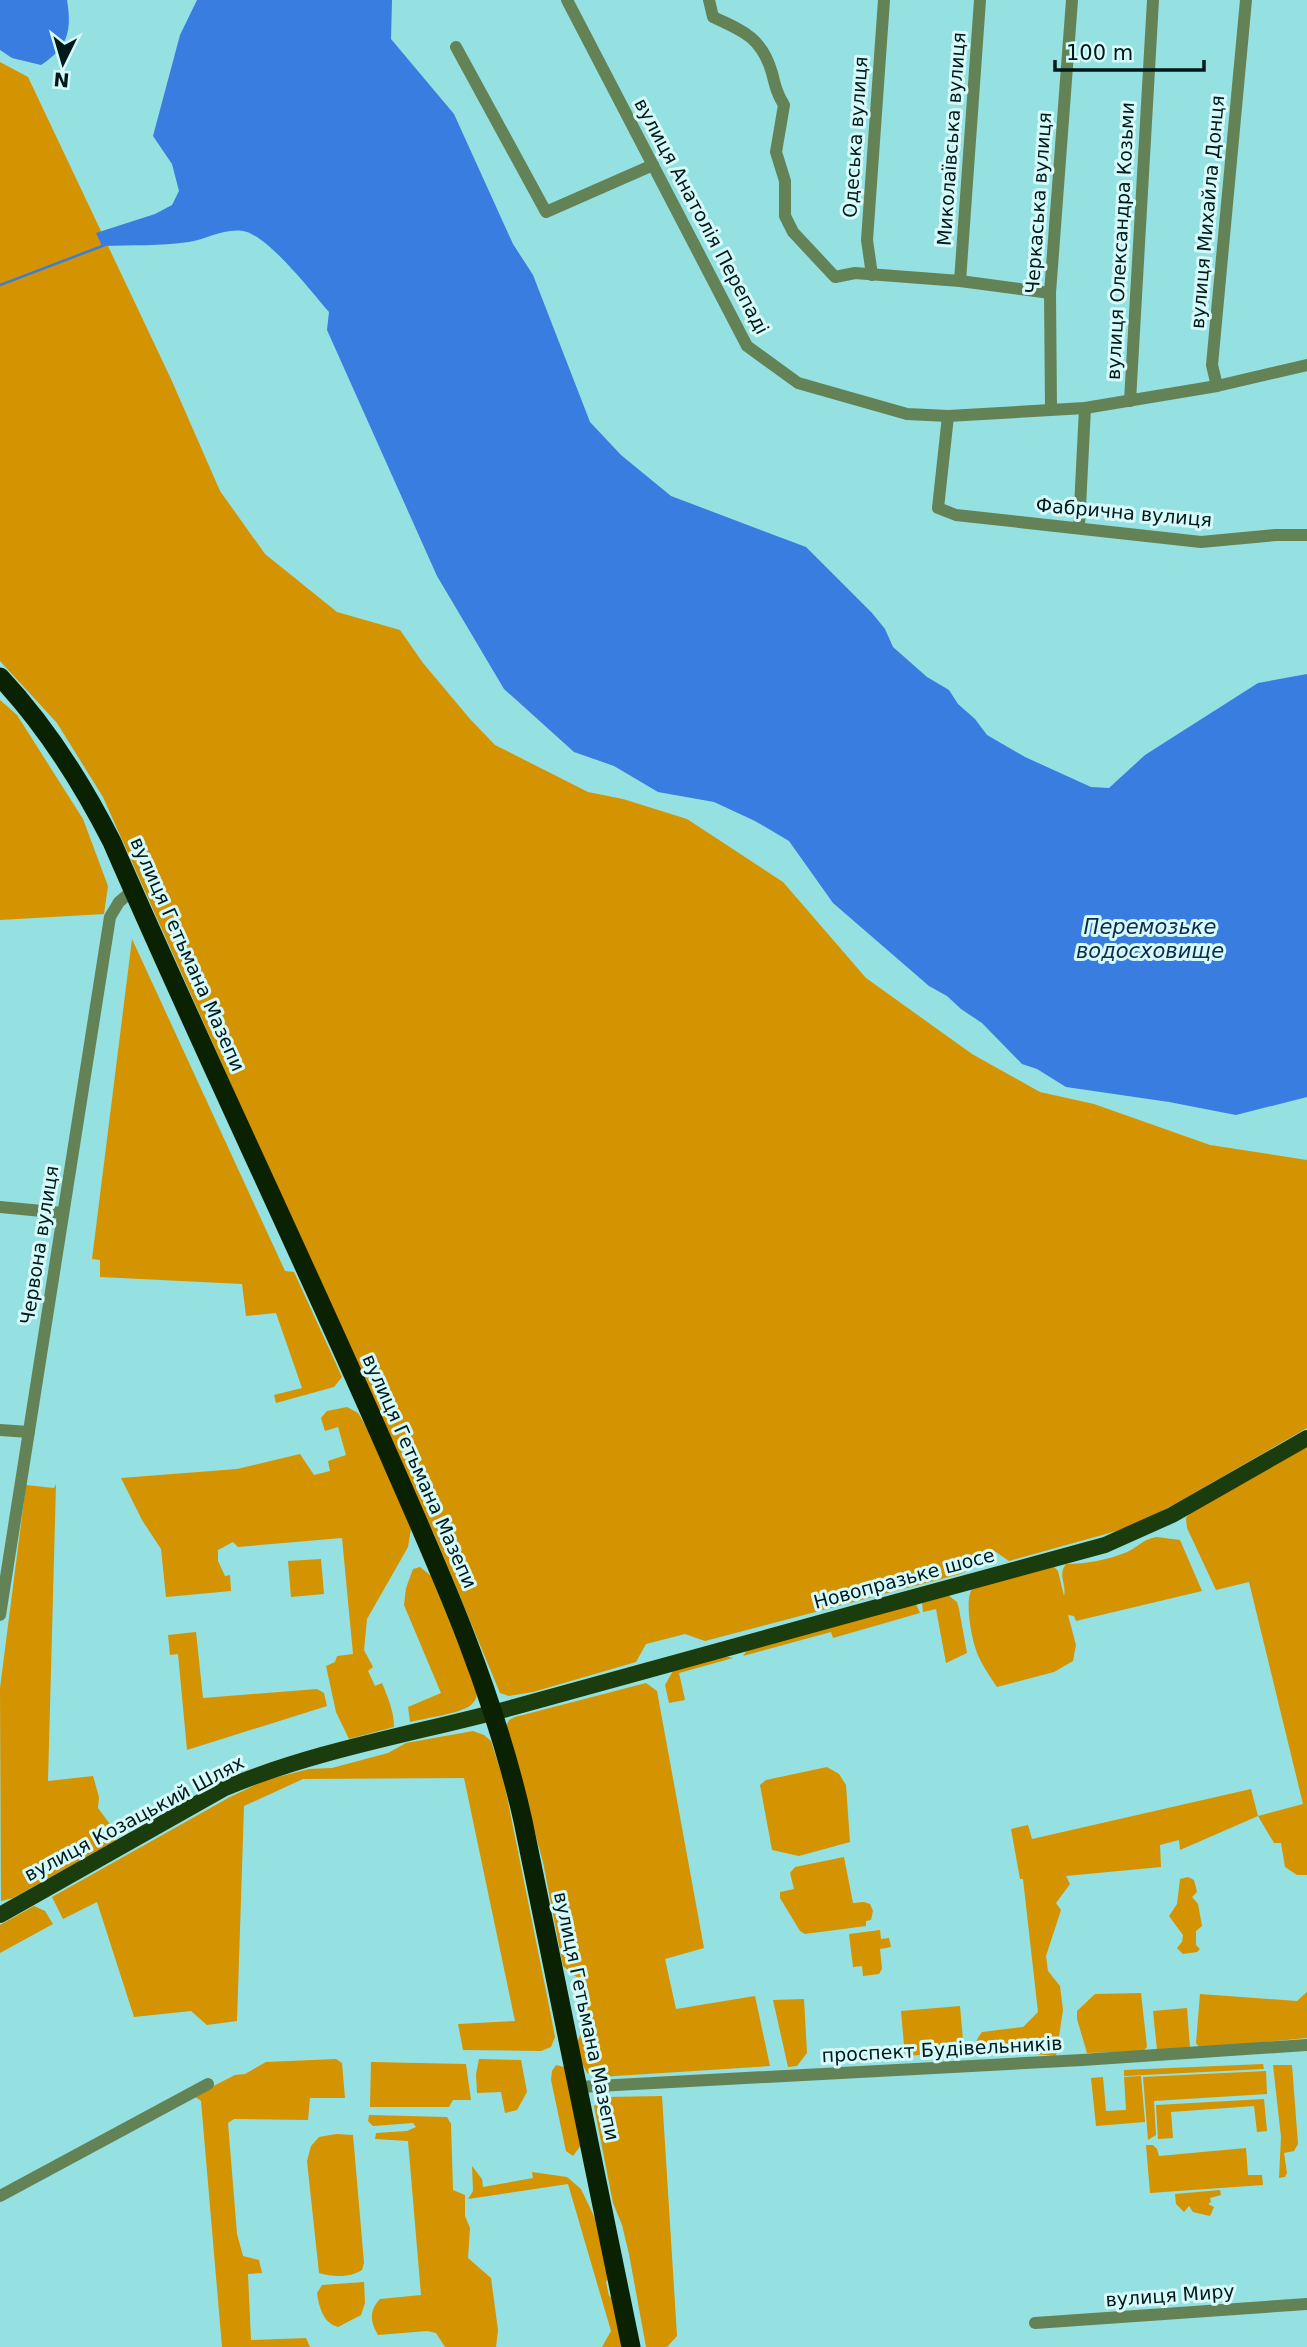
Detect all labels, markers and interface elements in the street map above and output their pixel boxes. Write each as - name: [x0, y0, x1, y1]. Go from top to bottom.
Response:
- north arrow: [28, 28, 98, 98]
- scale bar: [1055, 28, 1204, 72]
- street label: Миколаївська вулиця: [933, 31, 969, 247]
- text: 100 m: [1066, 41, 1133, 65]
- street label: Одеська вулиця: [838, 55, 872, 219]
- text: N: [53, 68, 70, 92]
- street label: вулиця Анатолія Перепаді: [630, 94, 774, 338]
- street label: вулиця Михайла Донця: [1186, 94, 1228, 330]
- street label: вулиця Олександра Козьми: [1102, 102, 1138, 380]
- street label: Черкаська вулиця: [1021, 111, 1055, 295]
- street label: Фабрична вулиця: [1035, 493, 1213, 531]
- street label: вулиця Гетьмана Мазепи: [126, 834, 250, 1074]
- water label: Перемозьке водосховище: [1076, 915, 1224, 963]
- street label: Червона вулиця: [16, 1164, 62, 1326]
- street label: вулиця Гетьмана Мазепи: [358, 1351, 482, 1591]
- street label: Новопразьке шосе: [811, 1543, 997, 1613]
- street label: вулиця Козацький Шлях: [20, 1751, 248, 1885]
- street label: вулиця Гетьмана Мазепи: [550, 1890, 624, 2142]
- street label: проспект Будівельників: [821, 2032, 1063, 2066]
- street label: вулиця Миру: [1105, 2280, 1235, 2310]

